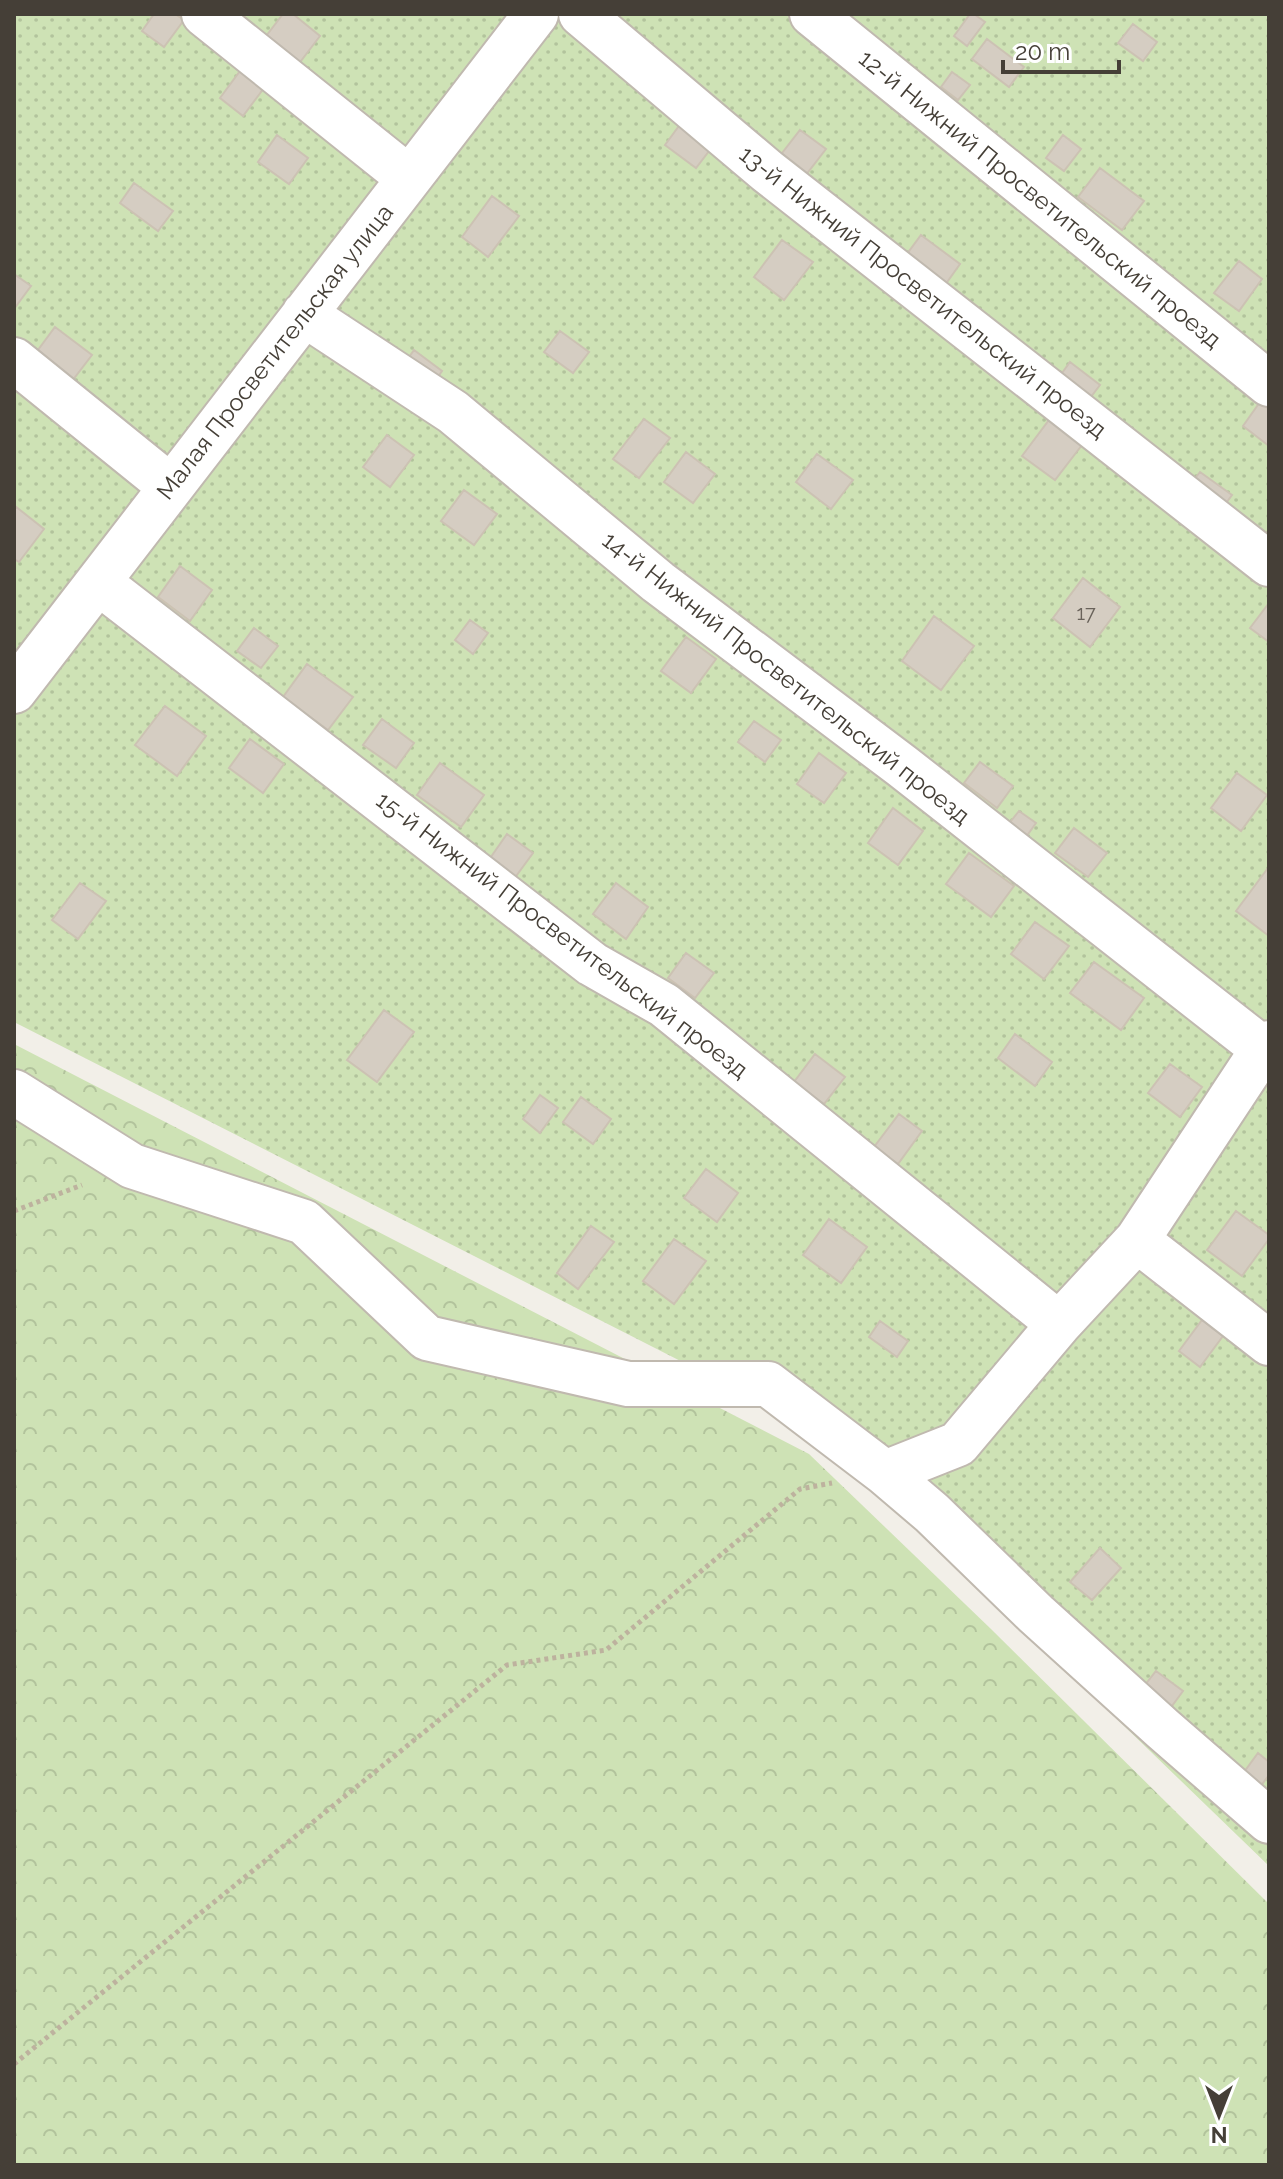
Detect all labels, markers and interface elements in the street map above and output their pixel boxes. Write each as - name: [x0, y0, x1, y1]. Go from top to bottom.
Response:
- scale bar: [1003, 24, 1119, 74]
- text: 20 m: [1015, 37, 1070, 66]
- street label: 12-й Нижний Просветительский проезд: [853, 43, 1227, 354]
- street label: 13-й Нижний Просветительский проезд: [734, 139, 1113, 444]
- street label: Малая Просветительская улица: [150, 198, 399, 505]
- street label: 14-й Нижний Просветительский проезд: [597, 525, 976, 830]
- house number: 17: [1076, 601, 1096, 625]
- street label: 15-й Нижний Просветительский проезд: [371, 785, 754, 1084]
- north arrow: [1179, 2075, 1259, 2155]
- text: N: [1211, 2122, 1227, 2148]

